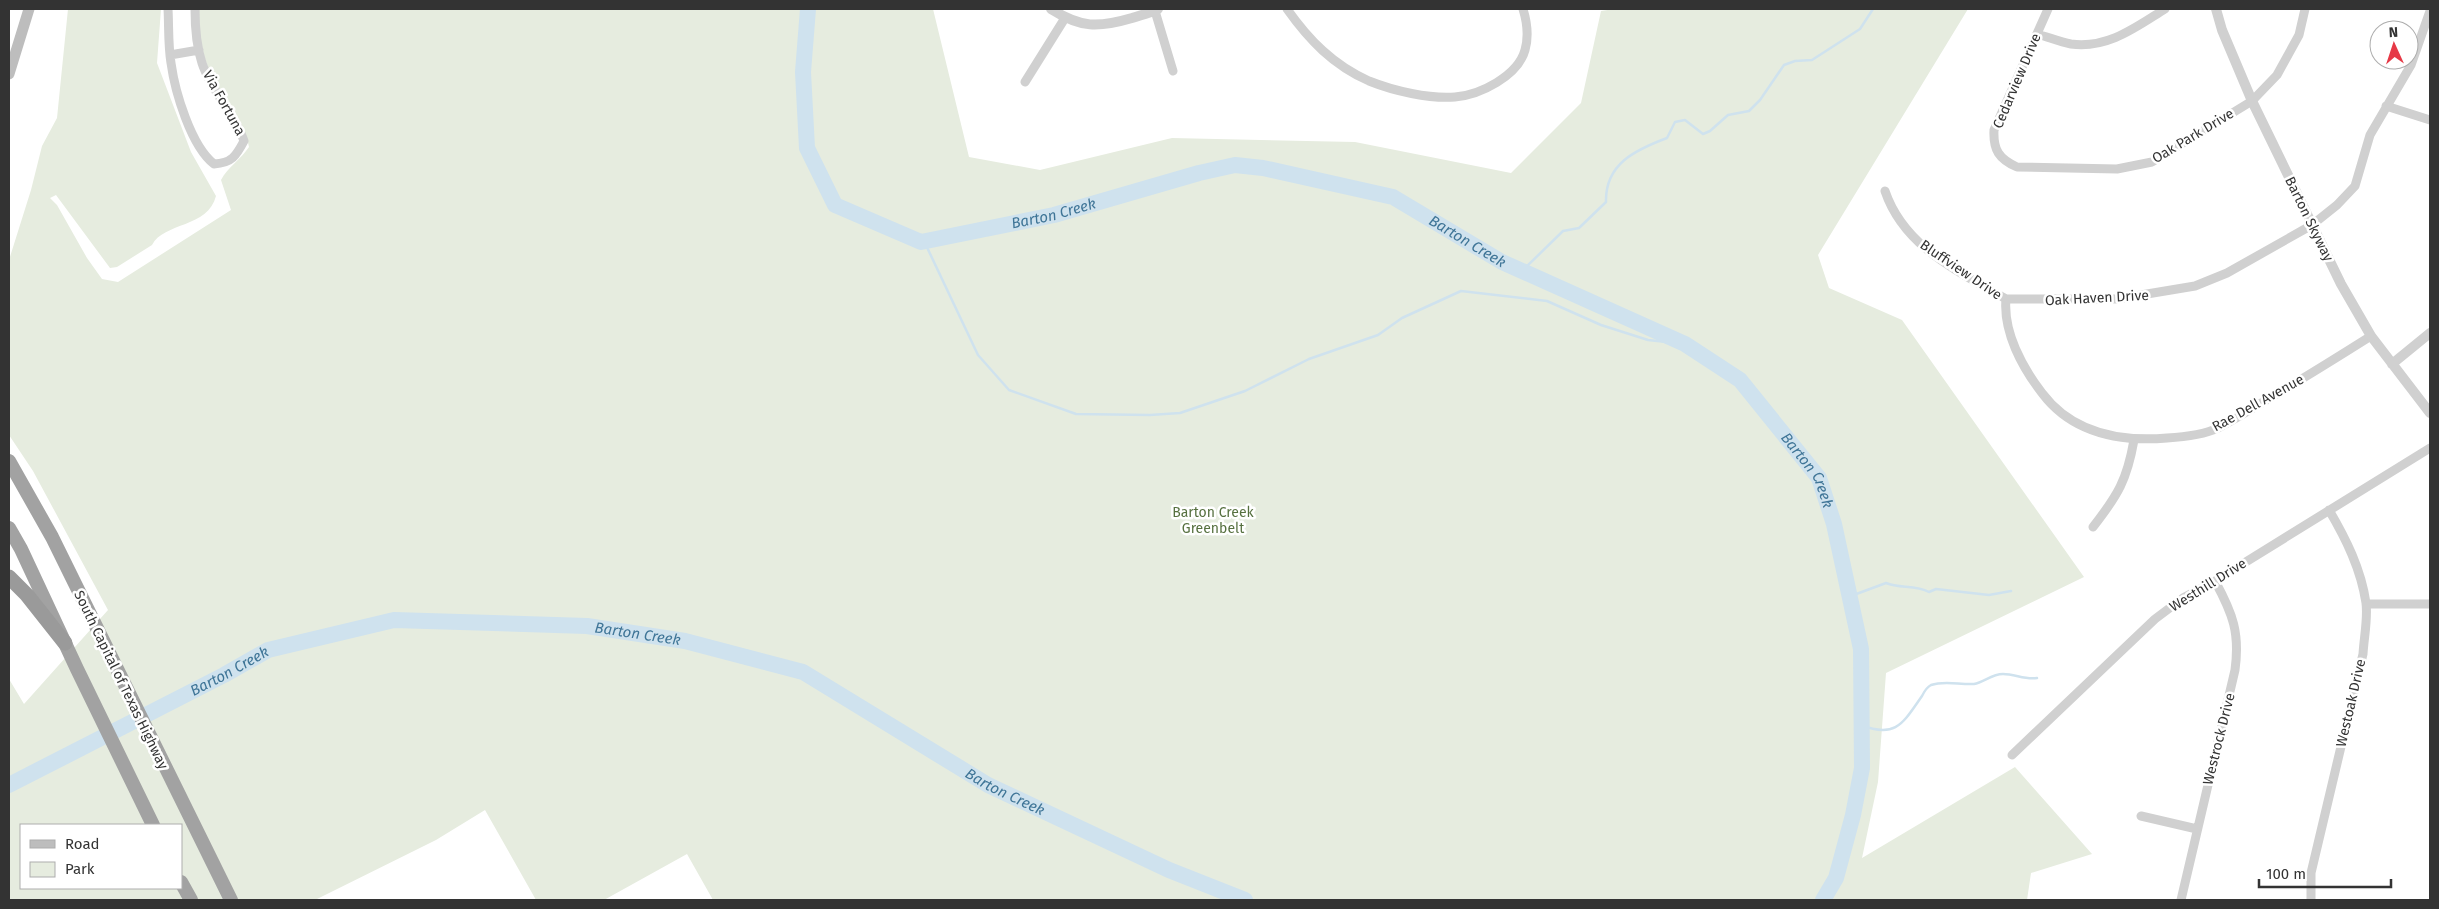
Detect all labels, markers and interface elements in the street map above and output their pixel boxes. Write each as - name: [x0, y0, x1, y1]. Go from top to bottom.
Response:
- north arrow: [2369, 20, 2419, 70]
- text: N: [2388, 24, 2398, 41]
- street label: Cedarview Drive: [1989, 31, 2045, 131]
- street label: Via Fortuna: [199, 67, 249, 139]
- street label: Oak Park Drive: [2149, 105, 2237, 167]
- street label: Barton Skyway: [2281, 174, 2337, 264]
- water label: Barton Creek: [1010, 194, 1098, 232]
- water label: Barton Creek: [1426, 211, 1509, 271]
- street label: Bluffview Drive: [1917, 236, 2005, 304]
- street label: Oak Haven Drive: [2045, 287, 2149, 309]
- street label: Rae Dell Avenue: [2209, 371, 2307, 435]
- water label: Barton Creek: [1777, 429, 1837, 510]
- park label: Barton Creek Greenbelt: [1172, 504, 1255, 537]
- street label: Westhill Drive: [2166, 555, 2250, 615]
- street label: South Capital of Texas Highway: [70, 588, 172, 772]
- water label: Barton Creek: [594, 618, 682, 649]
- water label: Barton Creek: [187, 643, 272, 700]
- street label: Westoak Drive: [2333, 657, 2369, 749]
- street label: Westrock Drive: [2199, 691, 2239, 787]
- water label: Barton Creek: [962, 764, 1048, 819]
- legend: [20, 824, 182, 889]
- text: Road: [65, 835, 100, 853]
- scale bar: [2259, 856, 2392, 888]
- text: Park: [65, 860, 95, 878]
- text: 100 m: [2266, 865, 2306, 883]

